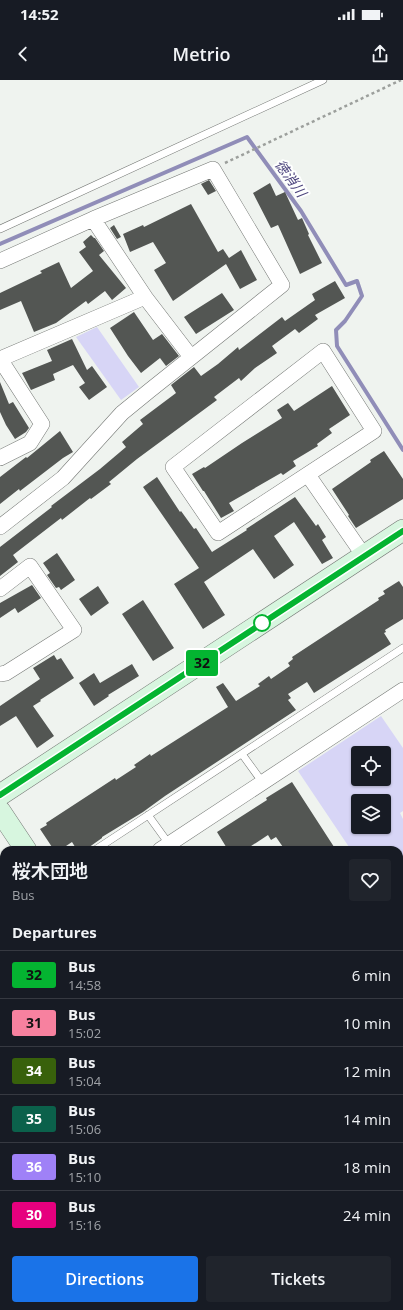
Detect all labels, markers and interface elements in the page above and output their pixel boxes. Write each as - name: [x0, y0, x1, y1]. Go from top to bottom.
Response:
- text: 14:52: [20, 4, 59, 24]
- text: Metrio: [173, 42, 230, 66]
- icon: back: [12, 43, 34, 65]
- icon: share: [369, 43, 391, 65]
- water label: 徳消川: [271, 155, 312, 202]
- unlabelled marker: [253, 614, 271, 632]
- line badge: 32: [184, 650, 220, 676]
- text: 32: [194, 653, 210, 672]
- map controls: [351, 746, 391, 834]
- button: locate: [351, 746, 391, 786]
- button: layers: [351, 794, 391, 834]
- text: 桜木団地: [12, 858, 88, 884]
- button: heart: [349, 859, 391, 901]
- text: Bus: [12, 886, 35, 904]
- text: Departures: [12, 922, 97, 942]
- text: Bus: [68, 956, 95, 976]
- text: 32: [26, 965, 42, 984]
- text: 6 min: [352, 965, 391, 985]
- text: 14:58: [68, 976, 101, 994]
- text: Bus: [68, 1004, 95, 1024]
- text: 31: [26, 1013, 42, 1032]
- text: 10 min: [343, 1013, 391, 1033]
- text: 15:02: [68, 1024, 101, 1042]
- text: Bus: [68, 1052, 95, 1072]
- text: 34: [26, 1061, 42, 1080]
- text: 12 min: [343, 1061, 391, 1081]
- text: 15:04: [68, 1072, 101, 1090]
- text: Bus: [68, 1100, 95, 1120]
- text: 35: [26, 1109, 42, 1128]
- text: 14 min: [343, 1109, 391, 1129]
- text: 15:06: [68, 1120, 101, 1138]
- text: Bus: [68, 1148, 95, 1168]
- text: 36: [26, 1157, 42, 1176]
- text: 18 min: [343, 1157, 391, 1177]
- text: 15:10: [68, 1168, 101, 1186]
- text: Bus: [68, 1196, 95, 1216]
- text: 30: [26, 1205, 42, 1224]
- text: 24 min: [343, 1205, 391, 1225]
- text: 15:16: [68, 1216, 101, 1234]
- button: Directions: [12, 1256, 198, 1302]
- button: Tickets: [206, 1256, 391, 1302]

